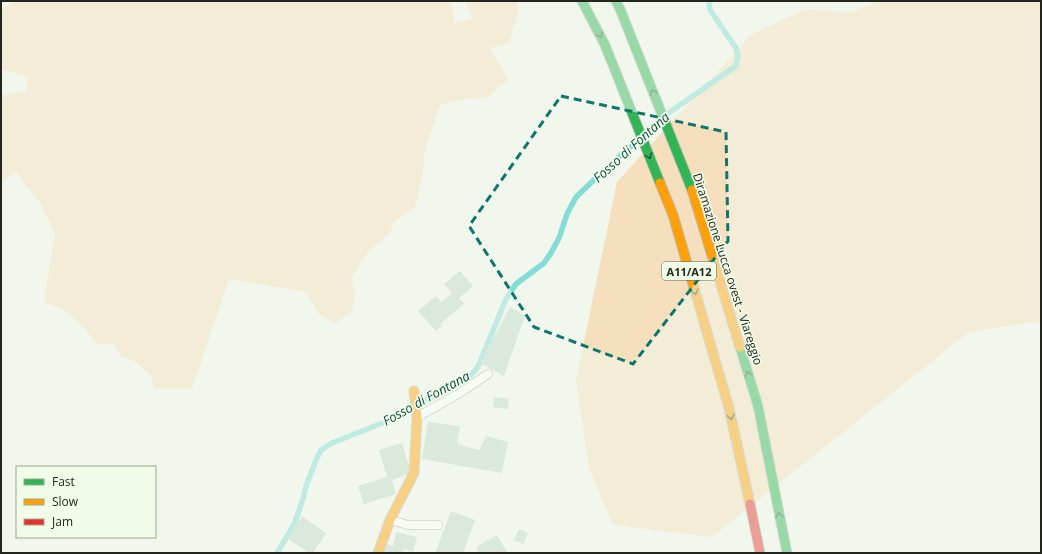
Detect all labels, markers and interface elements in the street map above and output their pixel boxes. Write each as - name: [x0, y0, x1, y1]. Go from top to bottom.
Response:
- one-way arrow: [595, 31, 603, 39]
- one-way arrow: [650, 89, 658, 96]
- water label: Fosso di Fontana: [589, 107, 674, 186]
- one-way arrow: [645, 152, 653, 159]
- street label: Diramazione Lucca ovest - Viareggio: [689, 171, 767, 367]
- road number: A11/A12: [662, 262, 716, 280]
- one-way arrow: [690, 288, 699, 295]
- water label: Fosso di Fontana: [379, 366, 473, 429]
- one-way arrow: [744, 371, 753, 378]
- one-way arrow: [726, 414, 734, 420]
- legend: [16, 466, 156, 538]
- text: Fast: [52, 473, 75, 490]
- text: Slow: [52, 493, 79, 510]
- one-way arrow: [776, 512, 784, 518]
- text: Jam: [51, 513, 73, 530]

